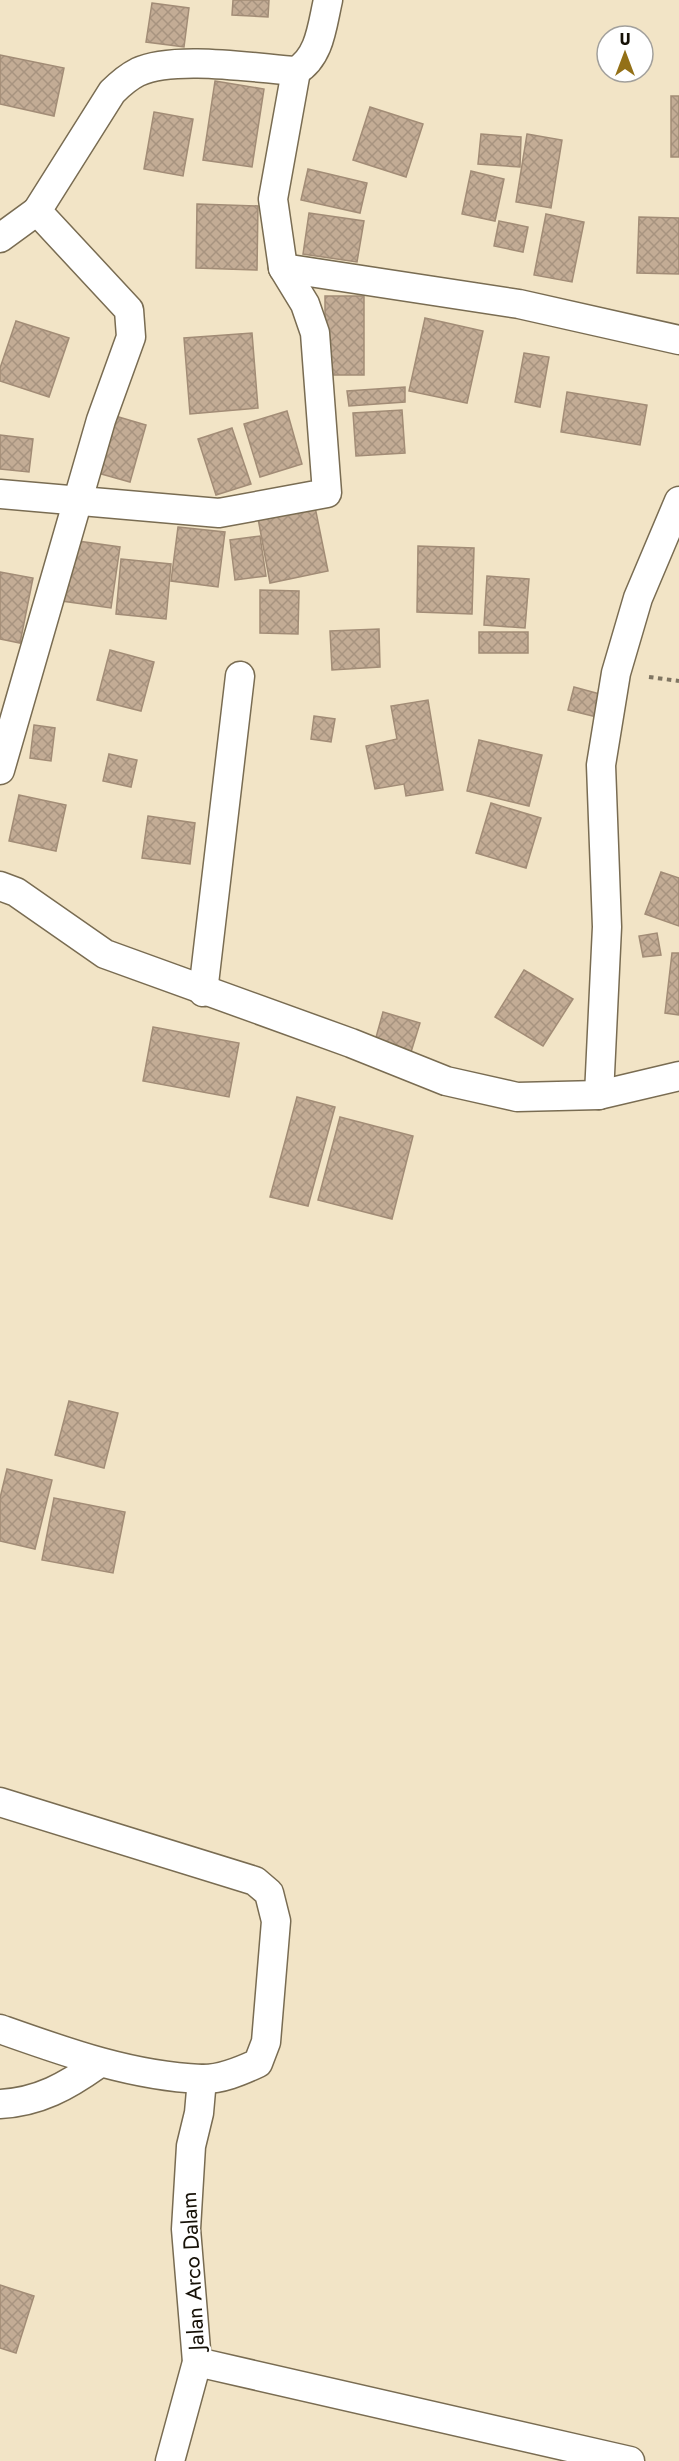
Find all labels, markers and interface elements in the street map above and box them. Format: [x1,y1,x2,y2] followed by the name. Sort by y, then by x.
[595,24,655,84] north arrow
[619,28,631,51] text: U
[172,2191,212,2354] street label: Jalan Arco Dalam

